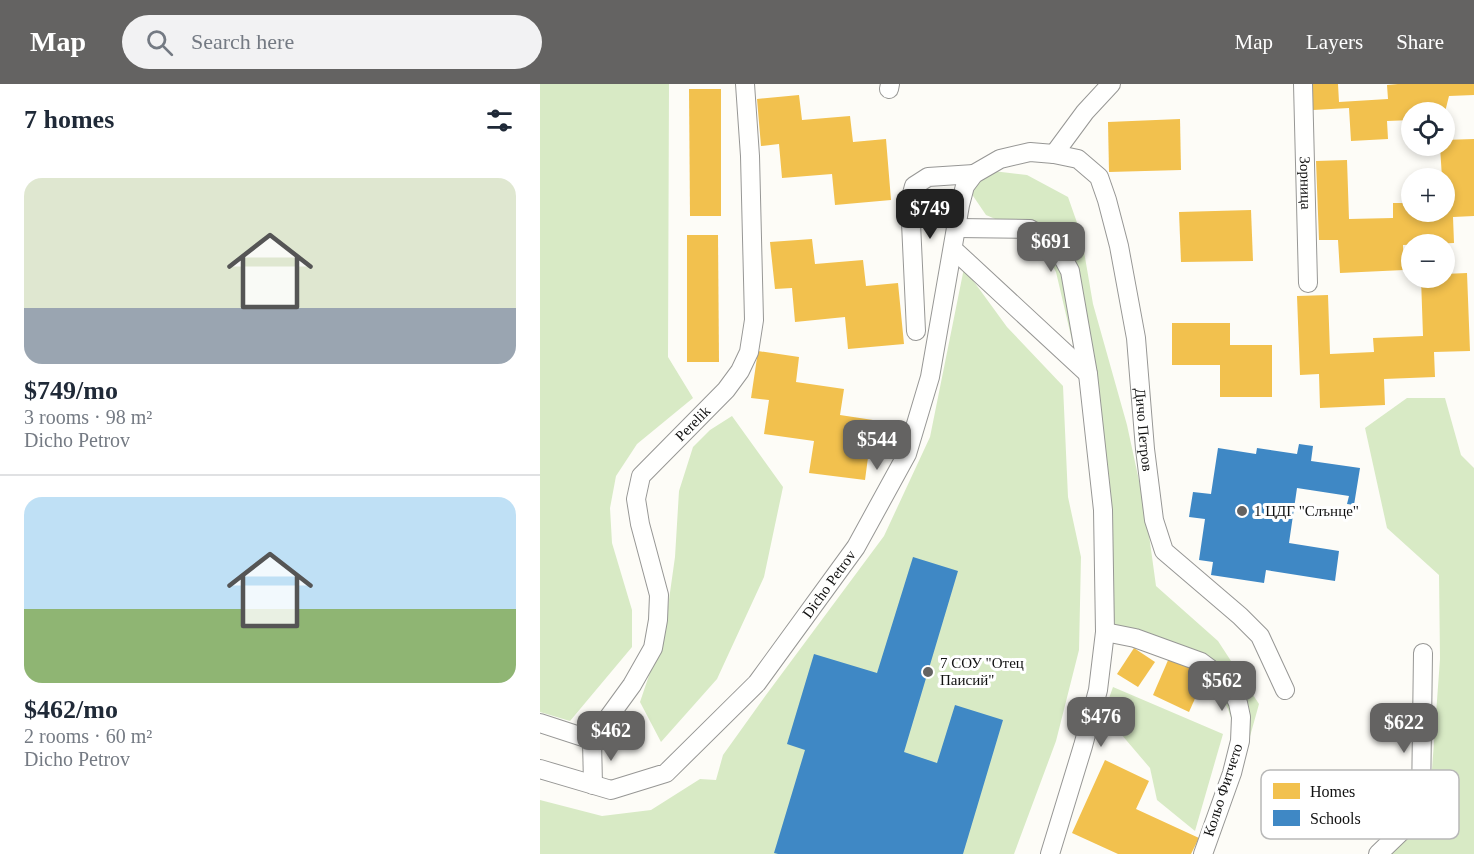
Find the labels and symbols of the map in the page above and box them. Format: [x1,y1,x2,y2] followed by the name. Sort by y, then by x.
[1297,156,1314,210] street label: Зорница
[894,189,966,240] pin: $749
[1015,222,1087,273] pin: $691
[1132,387,1156,472] street label: Дичо Петров
[672,403,714,444] street label: Perelik
[841,420,913,471] pin: $544
[1254,503,1359,519] place label: 1 ЦДГ "Слънце"
[1235,504,1249,518] marker: 1 ЦДГ "Слънце"
[799,547,859,621] street label: Dicho Petrov
[940,655,1024,688] place label: 7 СОУ "Отец Паисий"
[1186,661,1258,712] pin: $562
[921,665,935,679] marker: 7 СОУ "Отец Паисий"
[1065,697,1137,748] pin: $476
[1368,703,1440,754] pin: $622
[575,711,647,762] pin: $462
[1200,742,1246,838] street label: Кольо Фитчето
[1261,770,1459,839] legend
[1310,783,1355,800] text: Homes
[1310,810,1361,827] text: Schools

